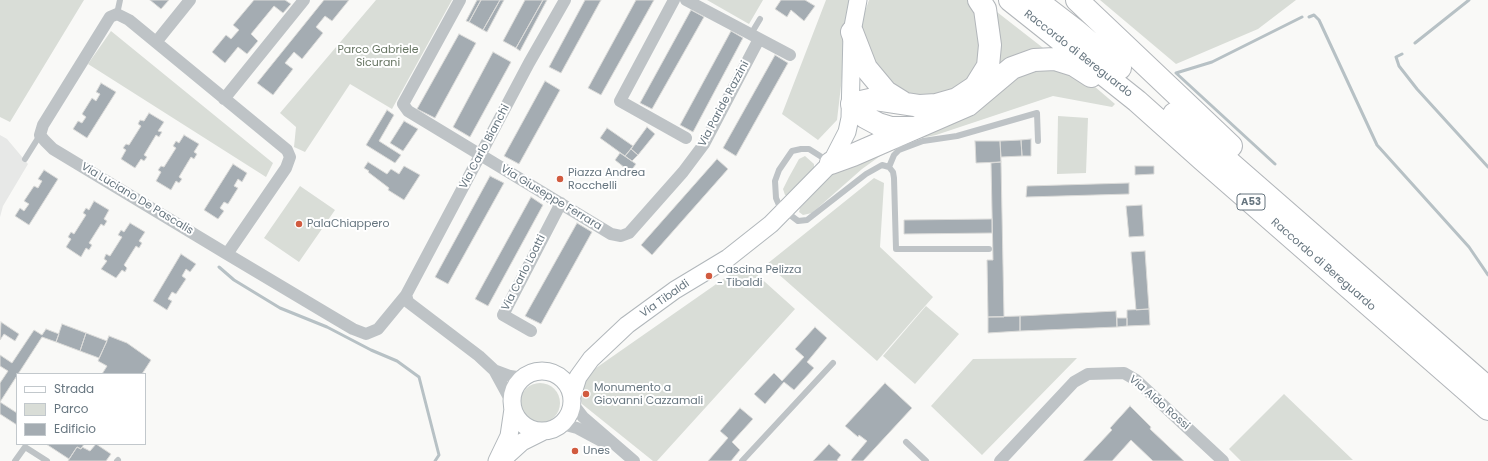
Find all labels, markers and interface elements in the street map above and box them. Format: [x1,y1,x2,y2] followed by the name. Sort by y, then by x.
[1021,8,1135,100] street label: Raccordo di Bereguardo
[337,43,419,69] park label: Parco Gabriele Sicurani
[696,59,752,149] street label: Via Paride Razzini
[457,103,513,191] street label: Via Carlo Bianchi
[79,160,195,238] street label: Via Luciano De Pascalis
[498,163,604,233] street label: Via Giuseppe Ferrara
[568,166,645,192] place label: Piazza Andrea Rocchelli
[555,174,565,184] marker: Piazza Andrea Rocchelli
[1237,194,1265,210] road number: A53
[1268,216,1378,314] street label: Raccordo di Bereguardo
[307,217,389,231] place label: PalaChiappero
[294,219,304,229] marker: PalaChiappero
[499,233,549,313] street label: Via Carlo Loatti
[717,263,802,289] place label: Cascina Pelizza - Tibaldi
[704,271,714,281] marker: Cascina Pelizza - Tibaldi
[638,277,692,321] street label: Via Tibaldi
[16,373,146,445] legend
[1126,373,1192,433] street label: Via Aldo Rossi
[54,380,94,397] text: Strada
[594,381,703,407] place label: Monumento a Giovanni Cazzamali
[581,389,591,399] marker: Monumento a Giovanni Cazzamali
[54,400,89,417] text: Parco
[54,420,96,437] text: Edificio
[583,444,610,458] place label: Unes
[570,446,580,456] marker: Unes

